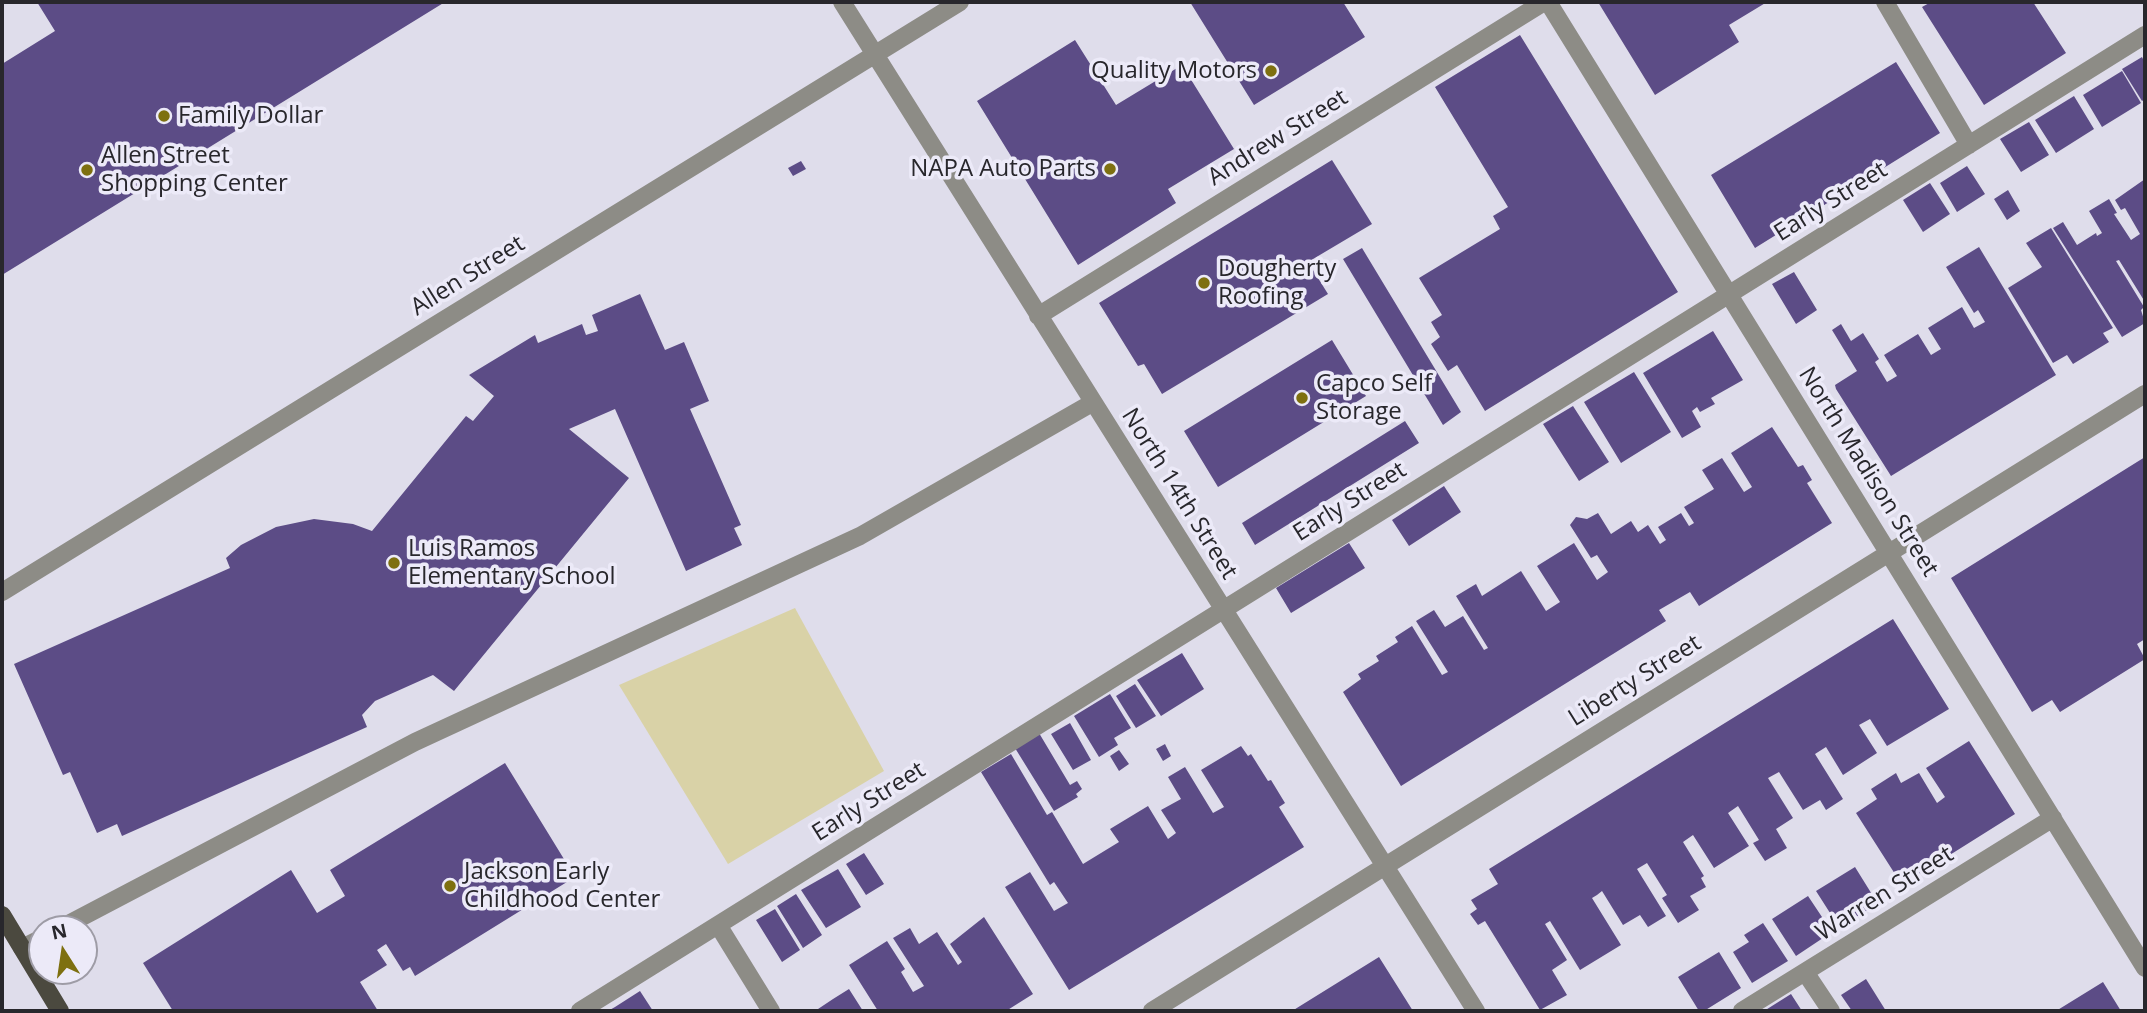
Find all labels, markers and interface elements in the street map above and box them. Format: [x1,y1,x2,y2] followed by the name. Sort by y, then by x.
[1091,57,1257,85] place label: Quality Motors
[1263,63,1279,79] marker: Quality Motors
[1203,83,1353,193] street label: Andrew Street
[178,102,323,130] place label: Family Dollar
[156,108,172,124] marker: Family Dollar
[101,142,288,198] place label: Allen Street Shopping Center
[910,155,1096,183] place label: NAPA Auto Parts
[1769,156,1893,248] street label: Early Street
[1102,161,1118,177] marker: NAPA Auto Parts
[79,162,95,178] marker: Allen Street Shopping Center
[406,230,530,322] street label: Allen Street
[1218,255,1336,311] place label: Dougherty Roofing
[1196,275,1212,291] marker: Dougherty Roofing
[1792,362,1944,582] street label: North Madison Street
[1316,370,1432,426] place label: Capco Self Storage
[1294,390,1310,406] marker: Capco Self Storage
[1115,403,1243,585] street label: North 14th Street
[1288,456,1412,548] street label: Early Street
[408,535,616,591] place label: Luis Ramos Elementary School
[386,555,402,571] marker: Luis Ramos Elementary School
[1564,629,1706,733] street label: Liberty Street
[807,756,931,848] street label: Early Street
[1811,840,1959,948] street label: Warren Street
[464,858,660,914] place label: Jackson Early Childhood Center
[442,878,458,894] marker: Jackson Early Childhood Center
[28,915,98,985] north arrow
[49,917,69,946] text: N

